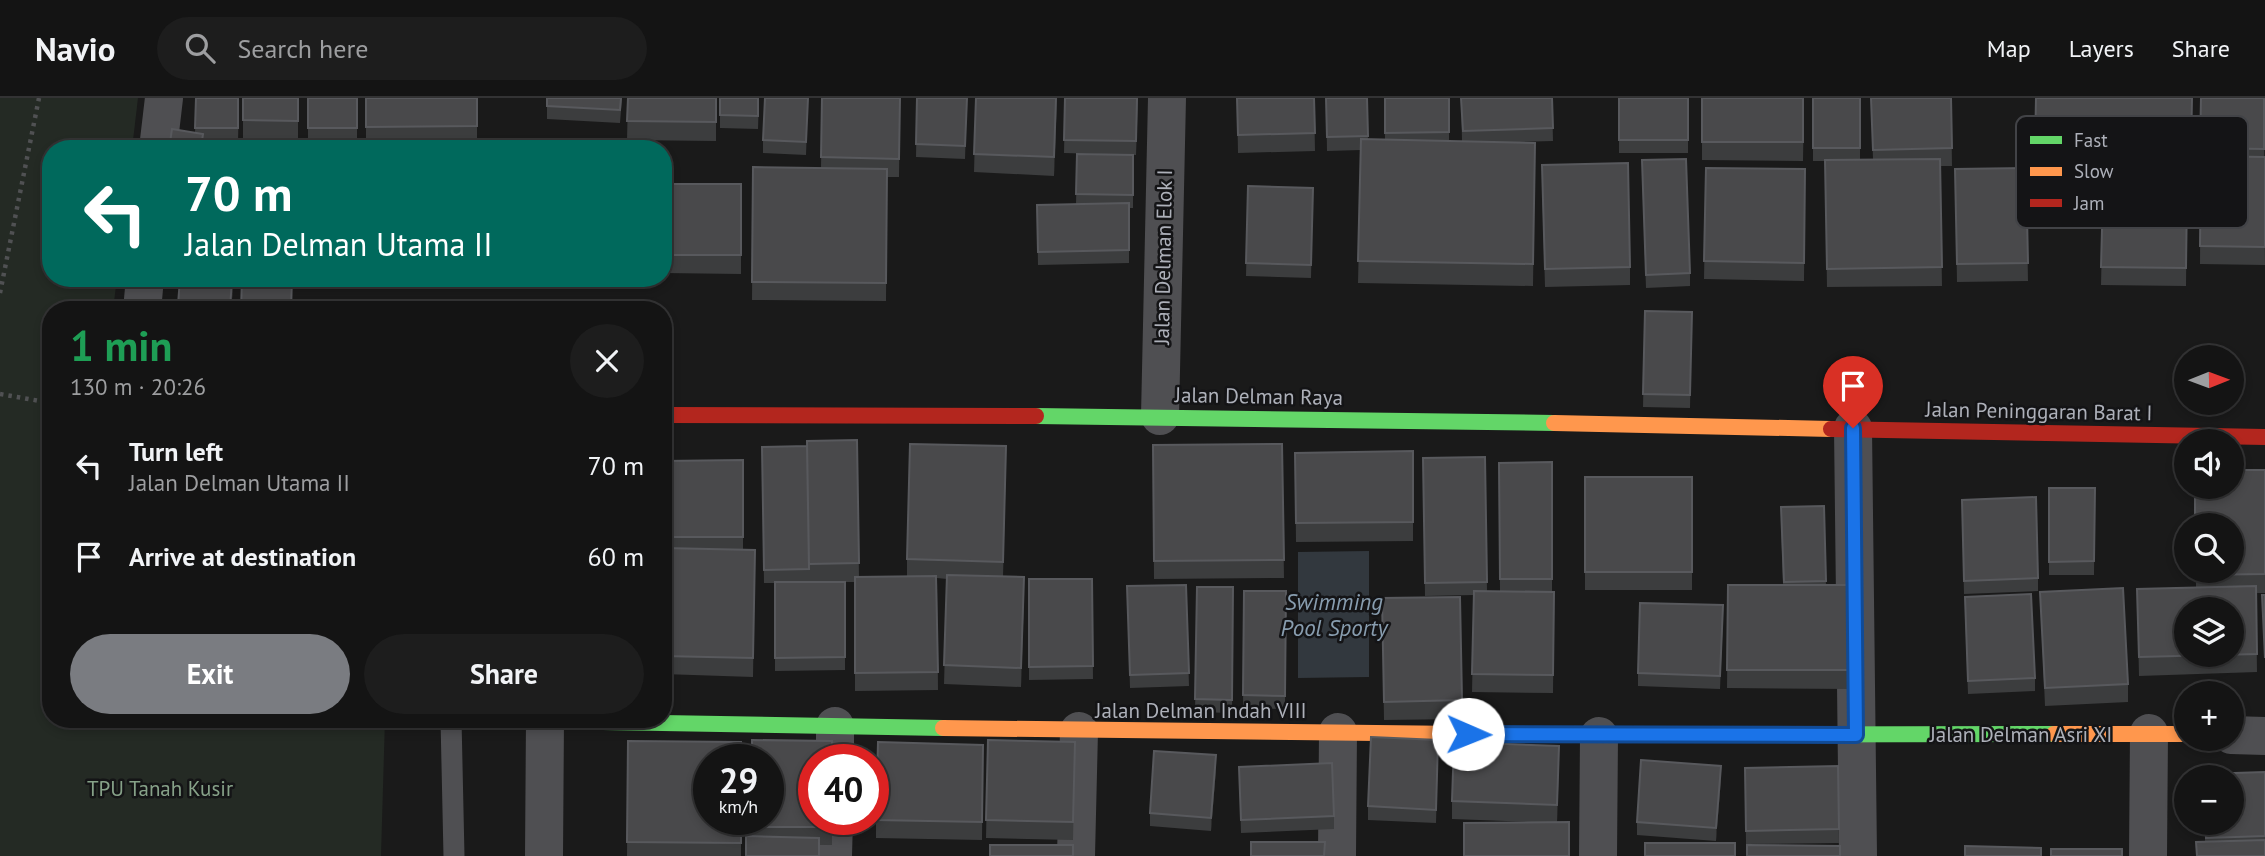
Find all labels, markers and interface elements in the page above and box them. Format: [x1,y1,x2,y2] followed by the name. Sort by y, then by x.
[157,17,647,80] search box
[35,27,115,70] text: Navio
[181,29,219,67] icon: search
[237,32,369,65] text: Search here
[1987,33,2031,64] text: Map
[2069,33,2134,64] text: Layers
[2172,33,2230,64] text: Share
[2016,116,2248,228] legend
[2074,128,2108,152] text: Fast
[2074,159,2114,183] text: Slow
[185,161,292,225] text: 70 m
[70,168,161,259] icon: left
[1148,169,1178,346] street label: Jalan Delman Elok I
[2073,191,2104,215] text: Jam
[185,223,493,265] text: Jalan Delman Utama II
[70,318,172,373] text: 1 min
[570,324,644,398] button: close
[2174,345,2244,415] north arrow
[2174,345,2244,835] map controls
[1823,356,1883,428] pin
[1834,367,1872,405] icon: arrive
[70,372,206,401] text: 130 m · 20:26
[1174,381,1343,411] street label: Jalan Delman Raya
[1924,396,2153,426] street label: Jalan Peninggaran Barat I
[2174,429,2244,499] button: sound
[129,435,223,468] text: Turn left
[70,447,108,485] icon: left
[588,449,644,482] text: 70 m
[129,468,350,497] text: Jalan Delman Utama II
[2174,513,2244,583] button: search
[70,538,108,576] icon: arrive
[129,540,356,573] text: Arrive at destination
[588,540,644,573] text: 60 m
[1281,587,1389,642] water label: Swimming Pool Sporty
[2174,597,2244,667] button: layers
[70,634,350,714] button: Exit
[364,634,644,714] button: Share
[2174,681,2244,751] button: +
[1094,697,1307,724] street label: Jalan Delman Indah VIII
[1431,697,1505,771] position arrow
[1929,721,2112,748] street label: Jalan Delman Asri XI
[798,744,889,835] speed limit sign: 40
[719,757,758,803] text: 29
[2174,765,2244,835] button: −
[87,775,233,802] park label: TPU Tanah Kusir
[719,795,758,818] text: km/h

